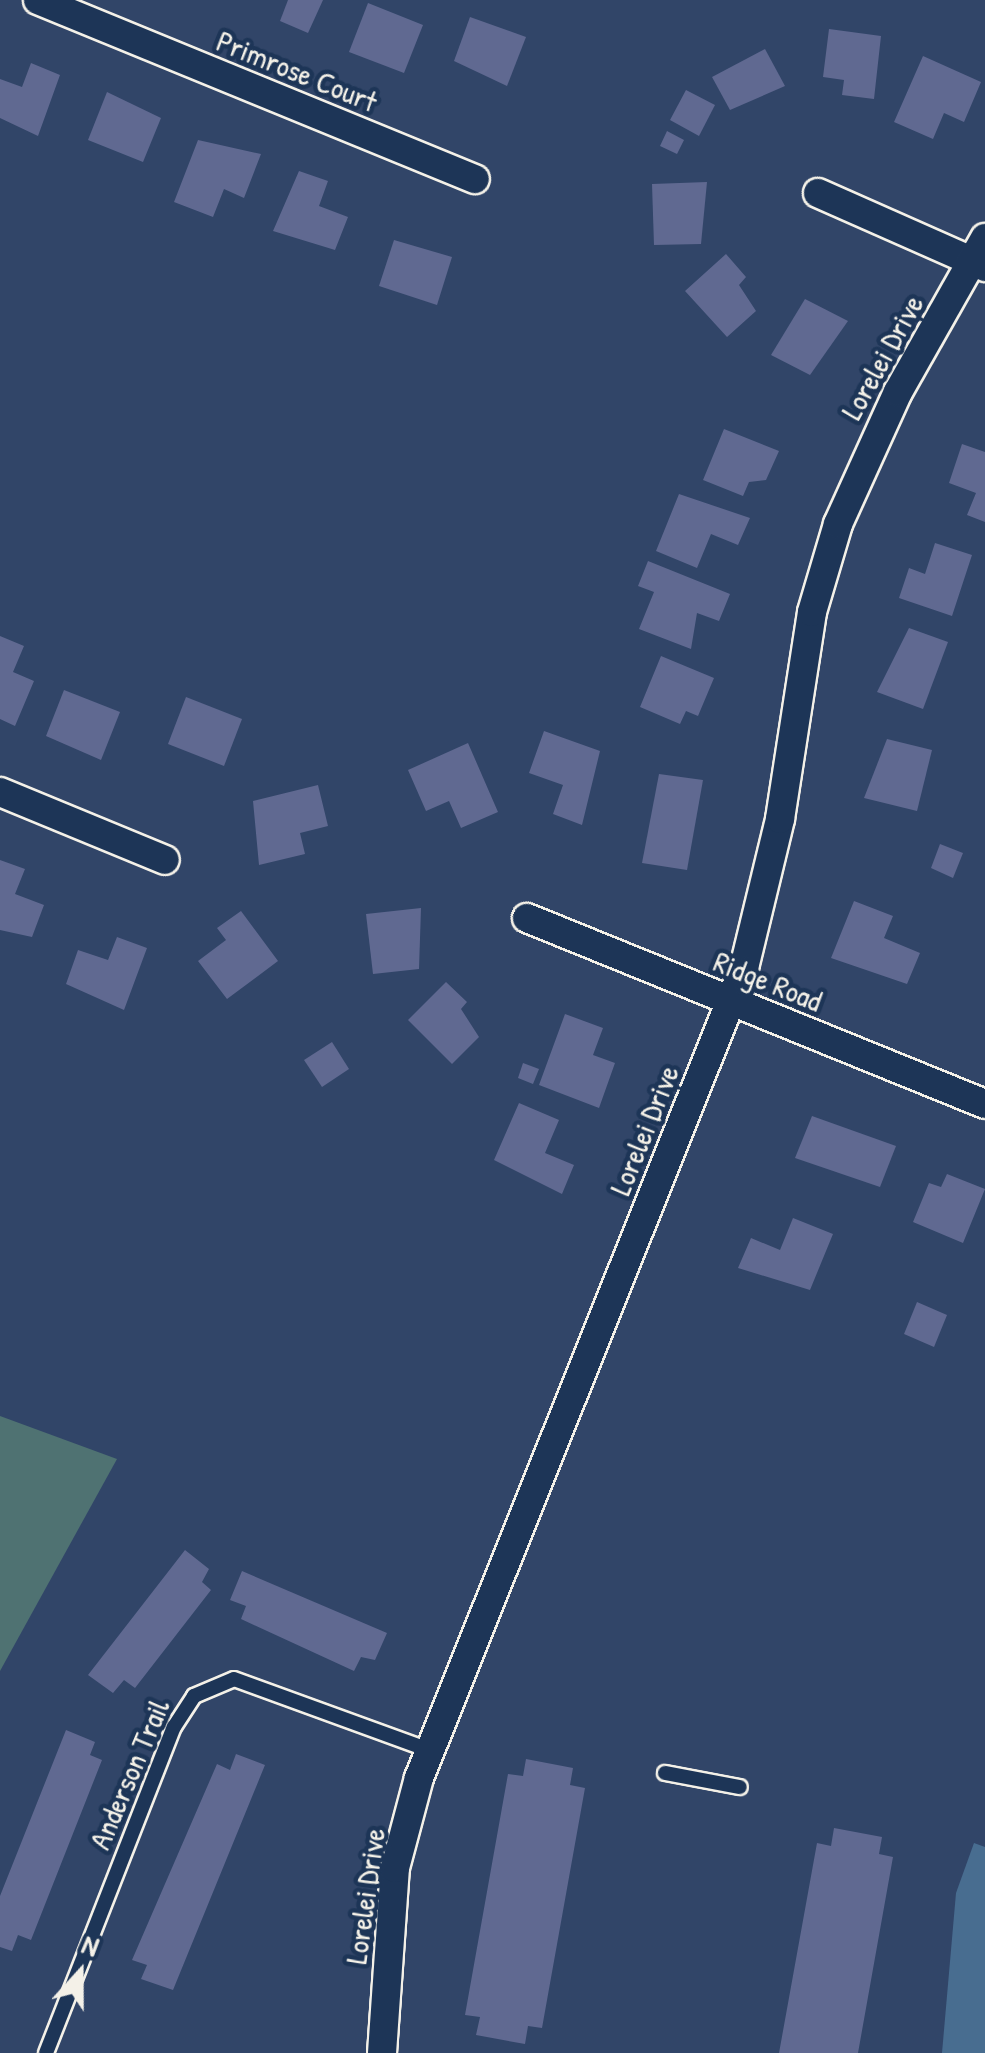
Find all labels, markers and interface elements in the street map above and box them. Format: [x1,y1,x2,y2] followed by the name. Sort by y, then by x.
[212,23,382,119] street label: Primrose Court
[833,288,931,426] street label: Lorelei Drive
[709,943,827,1019] street label: Ridge Road
[602,1060,686,1200] street label: Lorelei Drive
[81,1694,177,1854] street label: Anderson Trail
[338,1826,392,1966] street label: Lorelei Drive
[30,1923,130,2023] north arrow
[77,1925,105,1965] text: N

